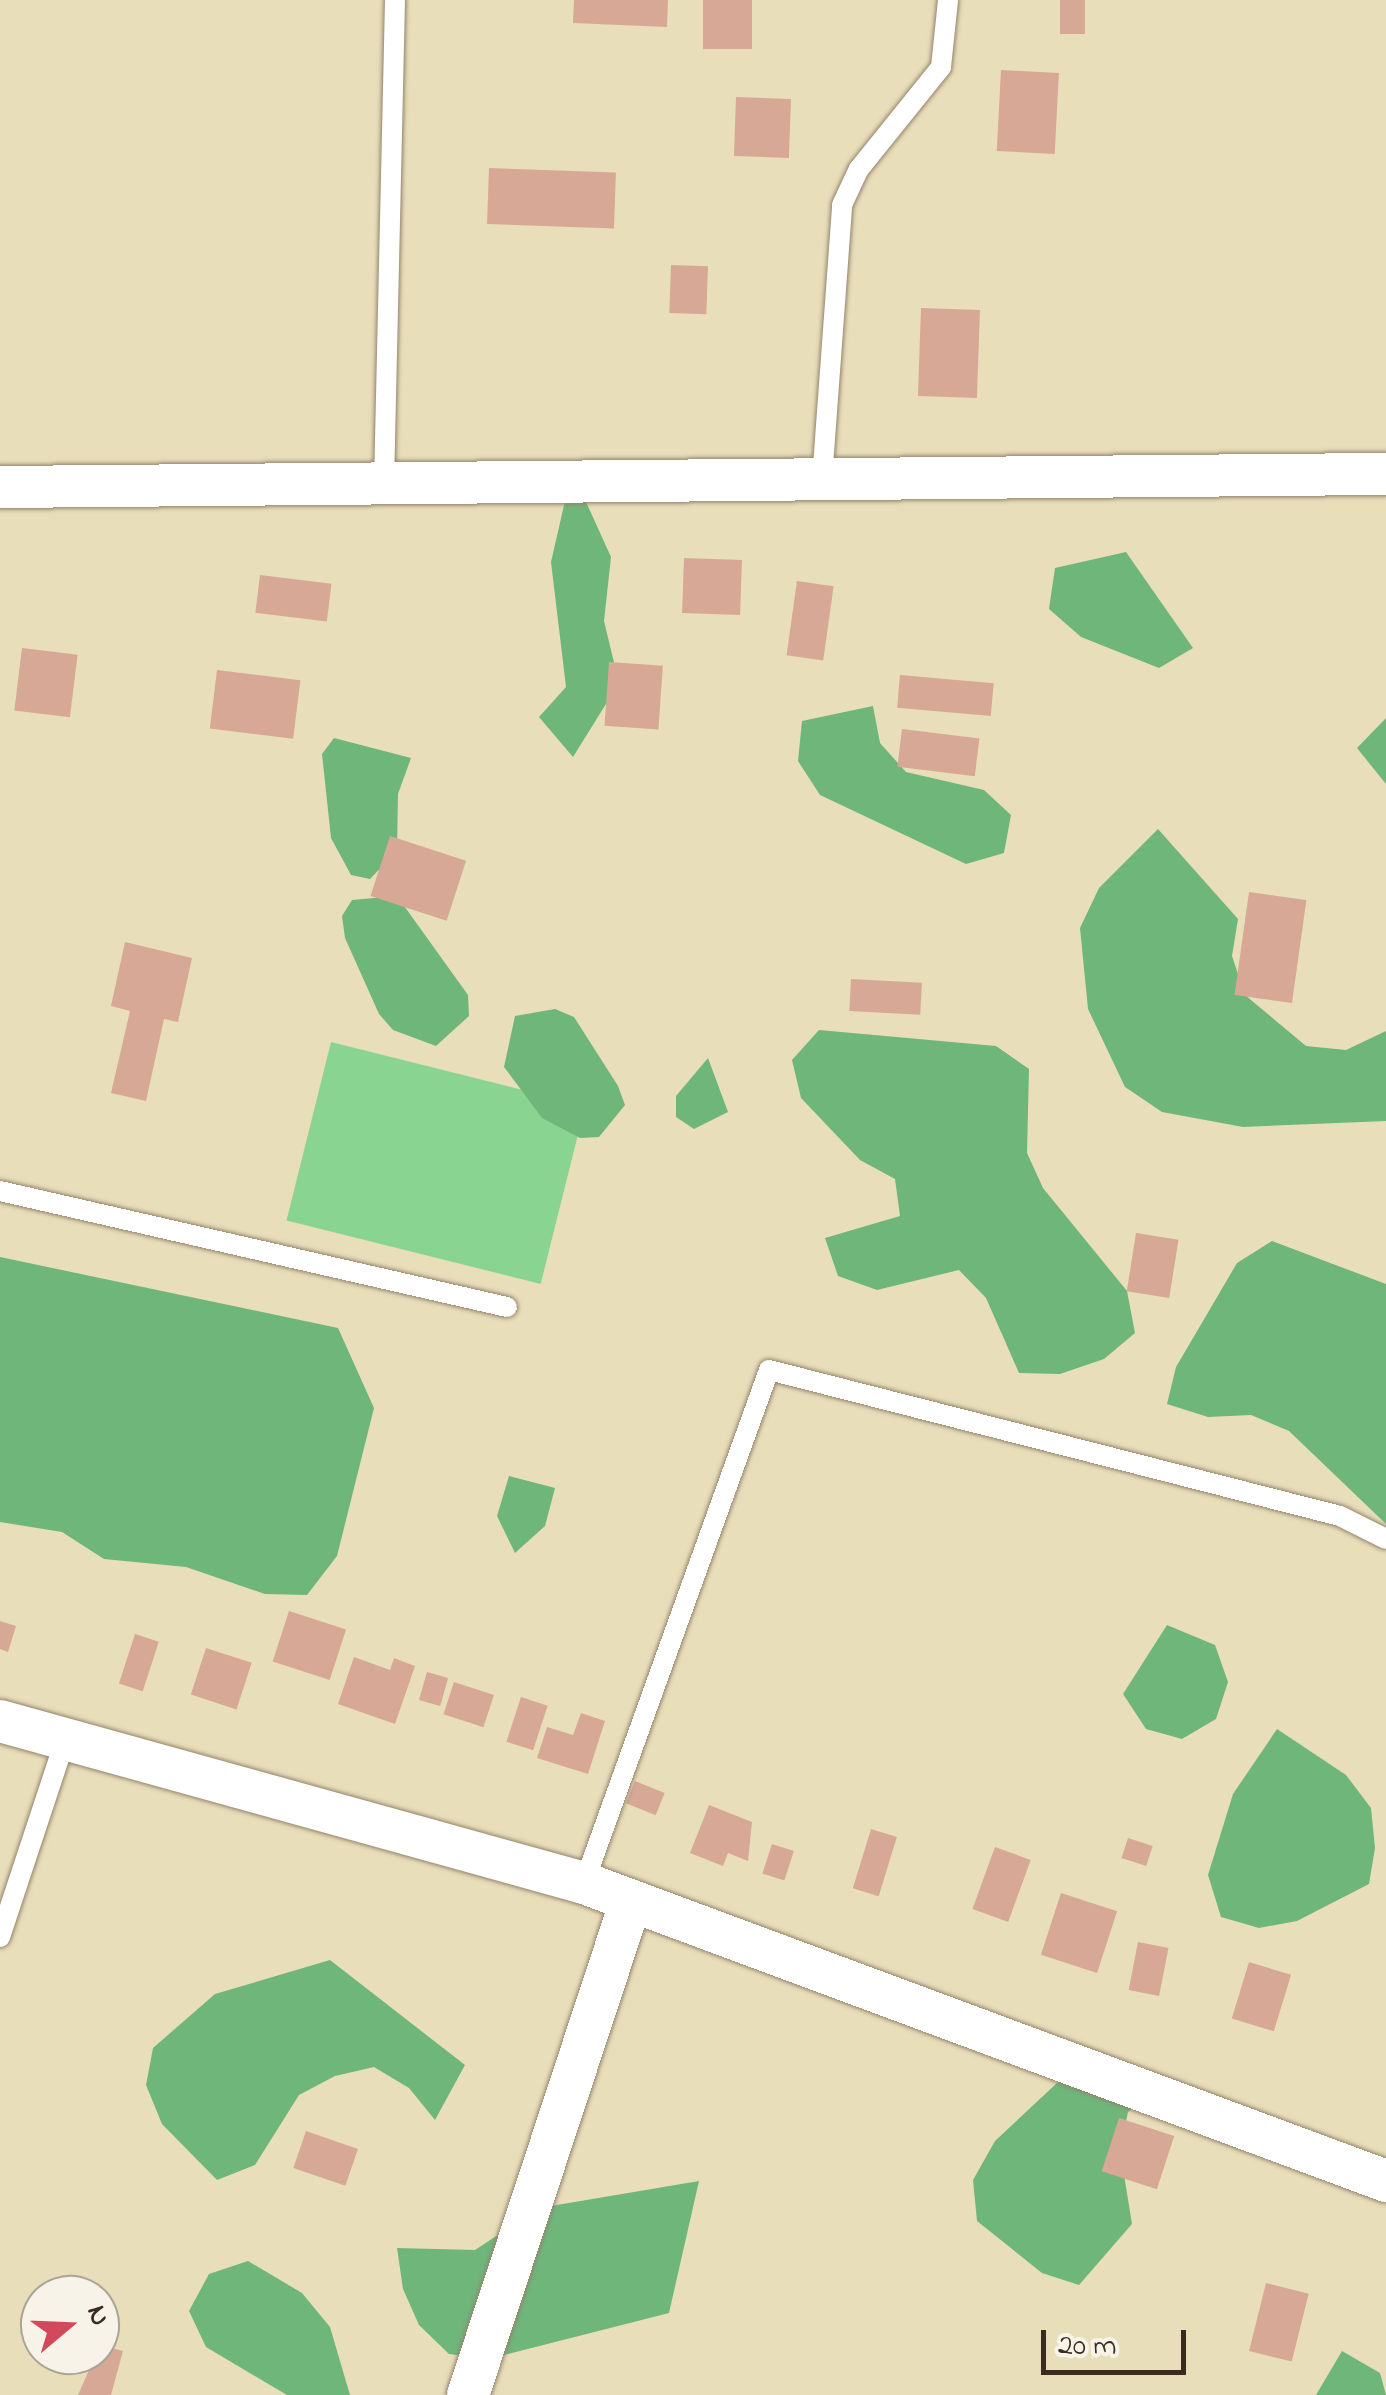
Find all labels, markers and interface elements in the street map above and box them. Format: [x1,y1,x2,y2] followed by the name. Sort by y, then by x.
[20,2275,120,2375] north arrow
[74,2300,119,2331] text: N
[1046,2310,1191,2372] scale bar
[1058,2325,1117,2369] text: 20 m

